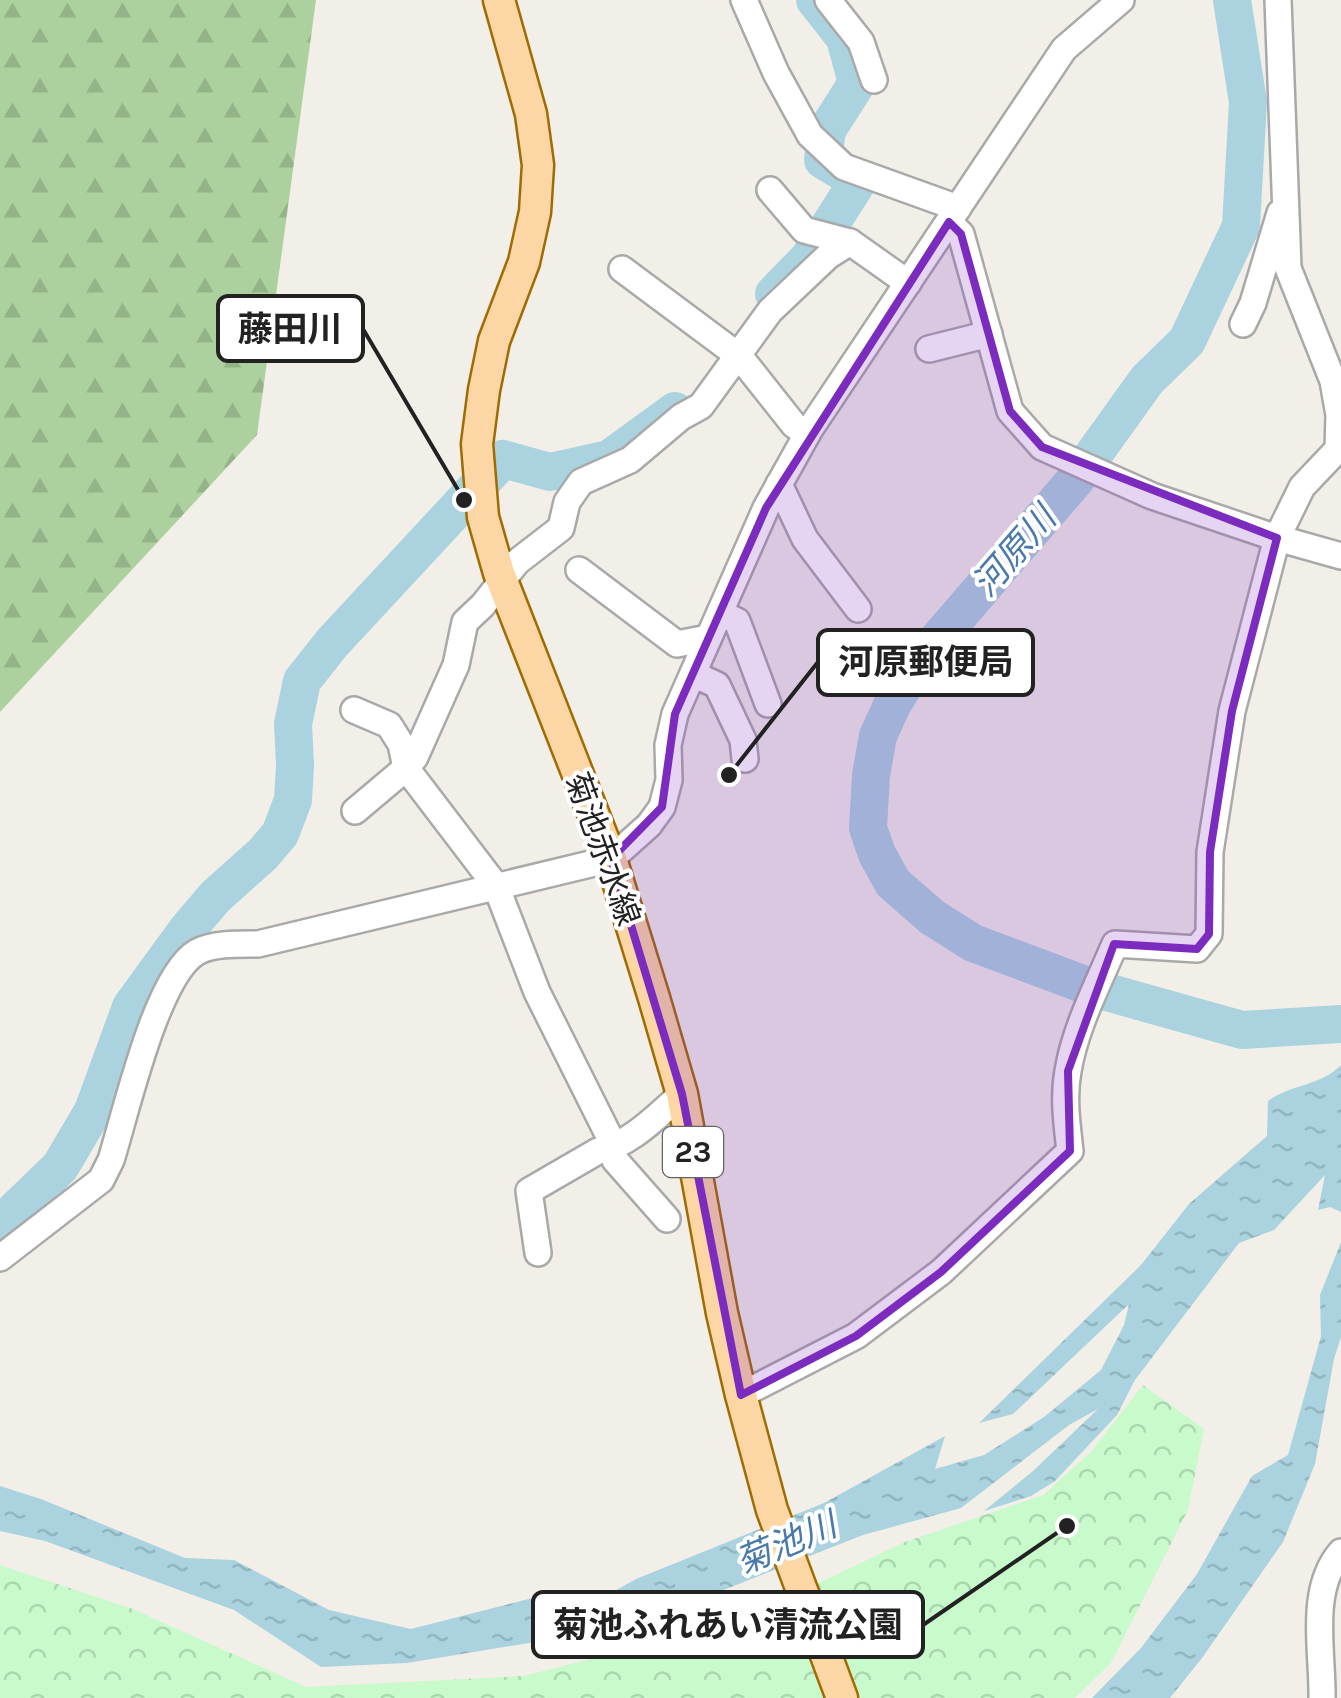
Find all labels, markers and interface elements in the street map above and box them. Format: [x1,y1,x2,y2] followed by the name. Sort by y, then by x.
[218,296,363,361] callout: 藤田川
[237,309,343,350] text: 藤田川
[964,495,1067,604] water label: 河原川
[818,630,1033,695] callout: 河原郵便局
[838,642,1014,683] text: 河原郵便局
[558,768,647,931] street label: 菊池赤水線
[663,1127,723,1177] road number: 23
[730,1503,846,1583] water label: 菊池川
[533,1592,923,1657] callout: 菊池ふれあい清流公園
[553,1605,903,1646] text: 菊池ふれあい清流公園

